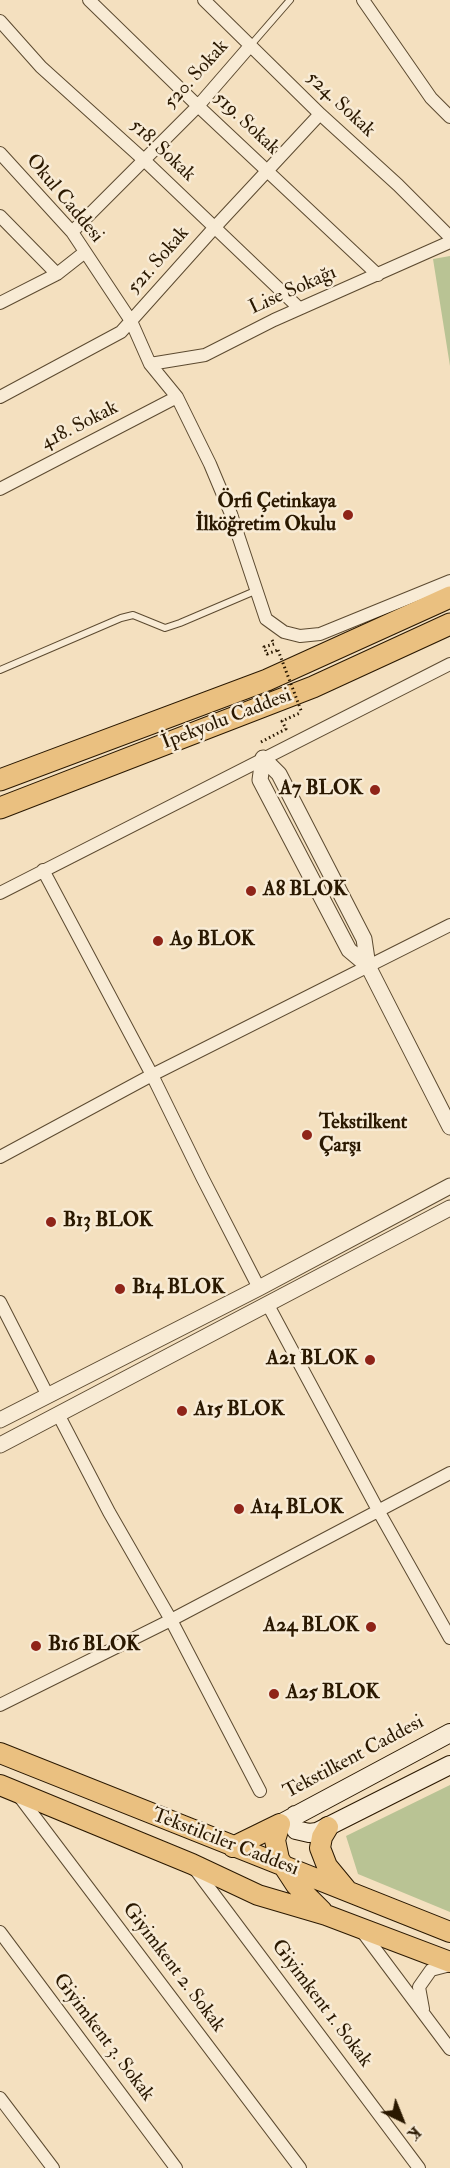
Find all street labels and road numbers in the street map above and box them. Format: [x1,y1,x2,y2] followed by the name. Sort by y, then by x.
[160,35,234,115] street label: 520. Sokak
[300,67,380,143] street label: 524. Sokak
[208,87,284,161] street label: 519. Sokak
[124,115,200,187] street label: 518. Sokak
[20,150,108,248] street label: Okul Caddesi
[123,222,195,300] street label: 521. Sokak
[246,261,340,321] street label: Lise Sokağı
[37,396,123,456] street label: 418. Sokak
[159,684,295,756] street label: İpekyolu Caddesi
[280,1711,428,1805] street label: Tekstilkent Caddesi
[148,1804,302,1882] street label: Tekstilciler Caddesi
[116,1898,230,2038] street label: Giyimkent 2. Sokak
[265,1936,377,2072] street label: Giyimkent 1. Sokak
[47,1969,159,2107] street label: Giyimkent 3. Sokak

